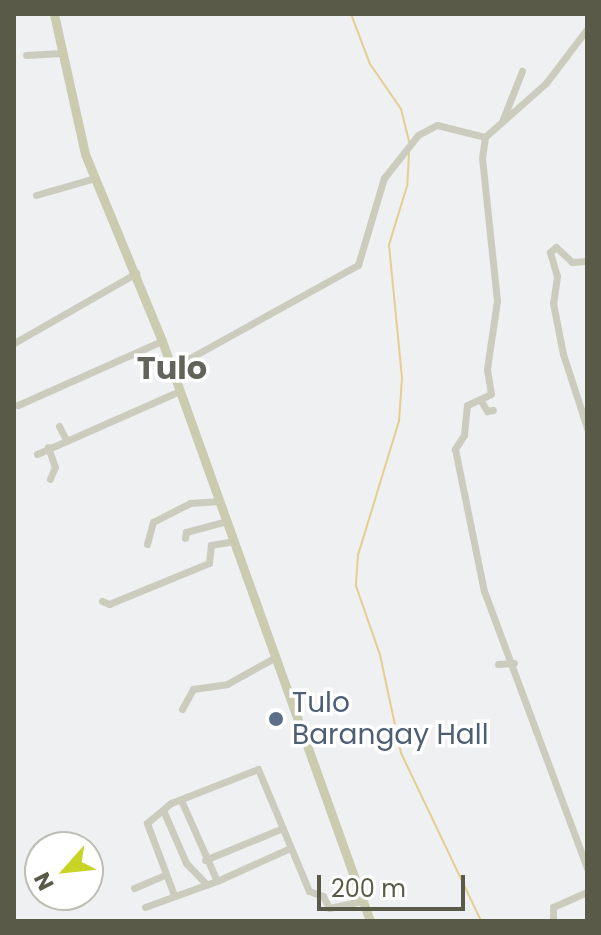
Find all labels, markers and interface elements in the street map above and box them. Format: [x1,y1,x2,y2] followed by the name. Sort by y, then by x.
[137,349,207,387] district label: Tulo
[292,686,489,752] place label: Tulo Barangay Hall
[267,710,285,728] marker: Tulo Barangay Hall
[24,831,104,911] north arrow
[321,859,469,909] scale bar
[26,867,62,896] text: N
[331,872,406,905] text: 200 m

